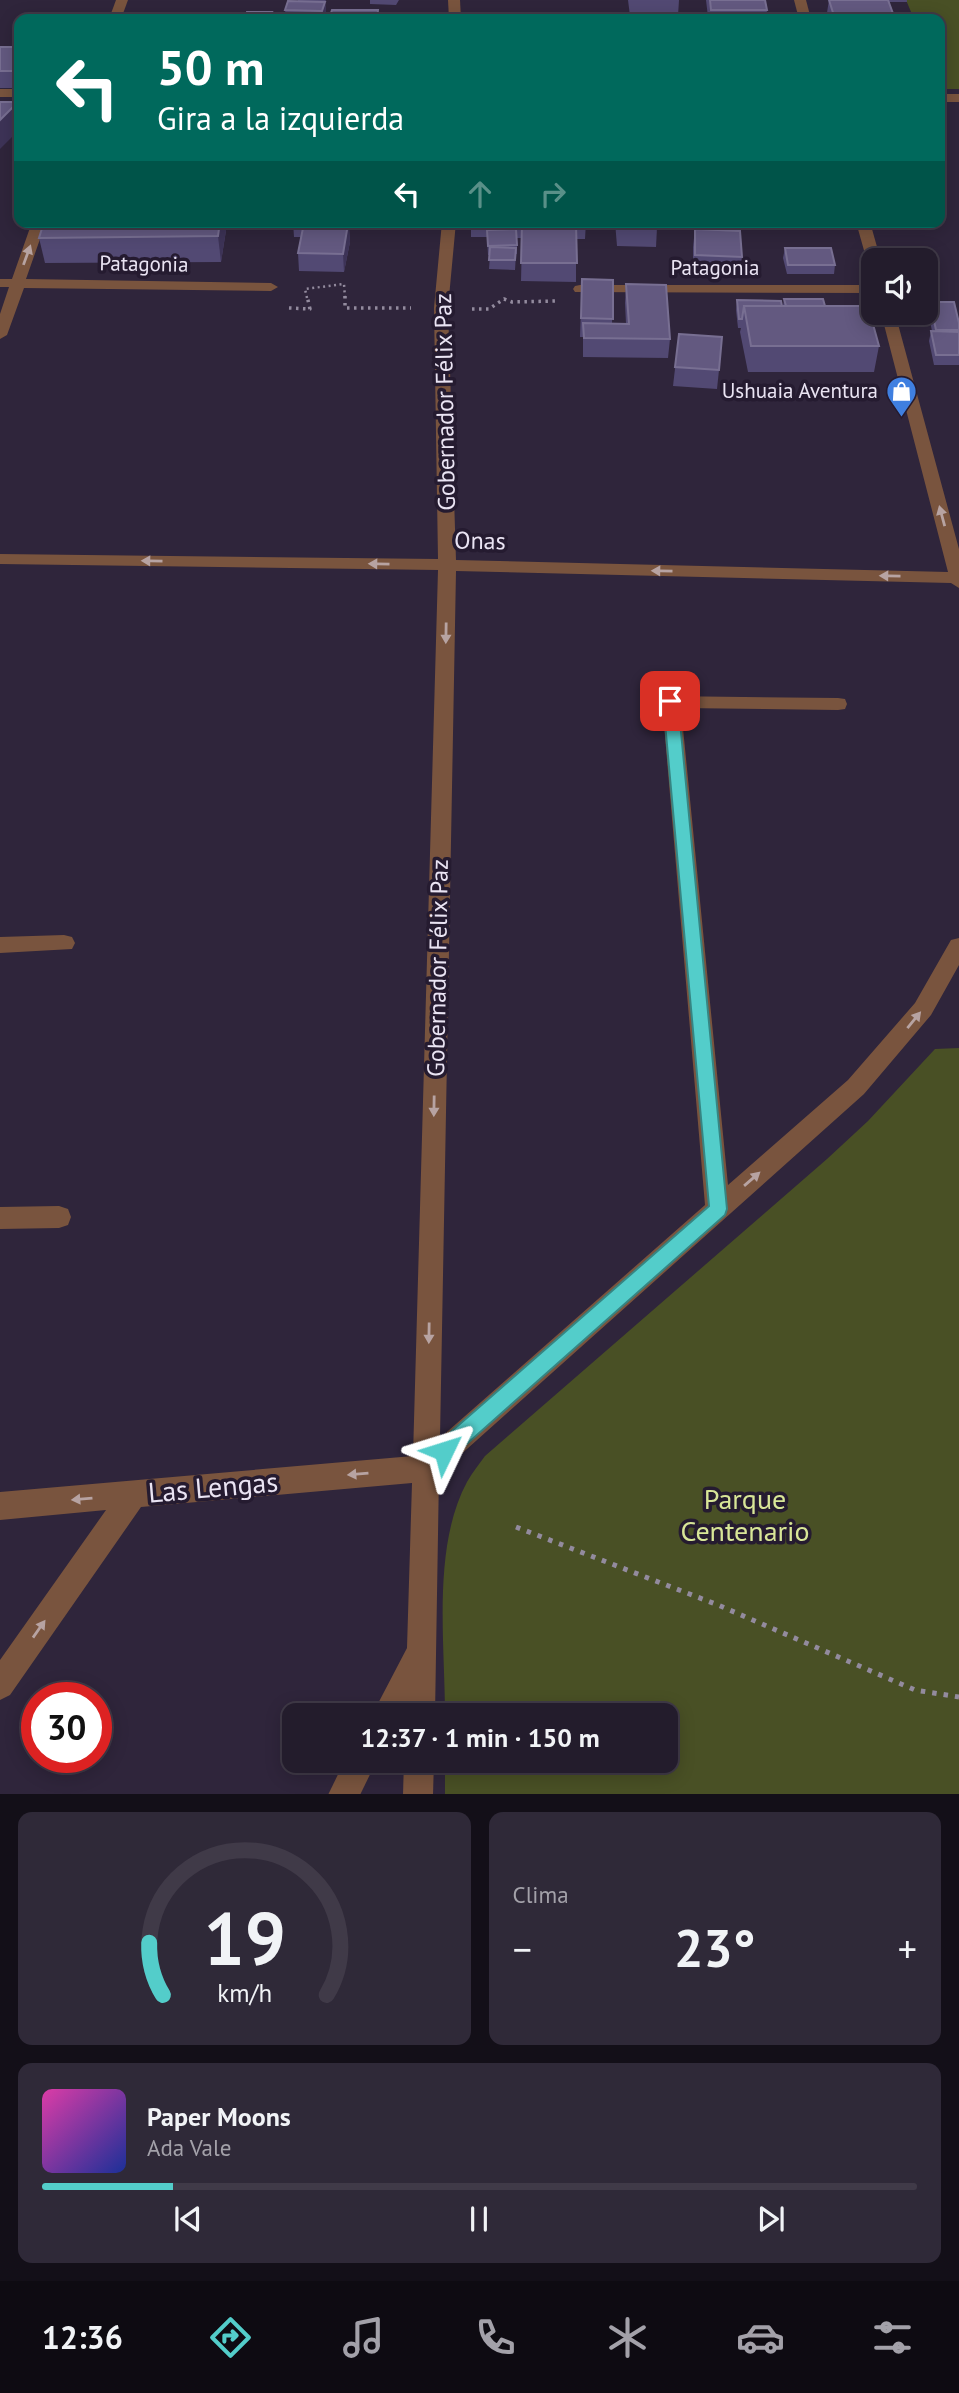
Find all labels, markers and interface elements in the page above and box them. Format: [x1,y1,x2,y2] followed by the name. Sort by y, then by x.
[157,35,264,99] text: 50 m
[42,42,133,133] icon: left
[157,97,404,139] text: Gira a la izquierda
[388,175,426,213] icon: left
[461,175,499,213] icon: ahead
[534,175,572,213] icon: right
[22,245,33,266] one-way arrow
[861,248,938,325] map controls
[861,248,938,325] button: sound
[99,249,189,278] street label: Patagonia
[670,254,760,281] street label: Patagonia
[427,293,462,511] street label: Gobernador Félix Paz
[884,374,918,418] shop icon: Ushuaia Aventura
[722,377,878,404] place label: Ushuaia Aventura
[936,505,947,527] one-way arrow
[454,525,506,556] street label: Onas
[141,555,163,567] one-way arrow
[368,558,390,570] one-way arrow
[651,565,673,576] one-way arrow
[879,571,901,582] one-way arrow
[440,622,452,644] one-way arrow
[640,671,700,731] pin
[651,682,689,720] icon: arrive
[420,859,455,1077] street label: Gobernador Félix Paz
[906,1012,921,1029] one-way arrow
[429,1095,440,1117] one-way arrow
[743,1171,761,1187] one-way arrow
[423,1322,435,1344] one-way arrow
[407,1414,481,1488] position arrow
[147,1462,279,1511] street label: Las Lengas
[346,1469,368,1480] one-way arrow
[680,1480,810,1549] park label: Parque Centenario
[71,1494,93,1505] one-way arrow
[32,1620,46,1638] one-way arrow
[21,1682,112,1773] speed limit sign: 30
[360,1721,600,1754] text: 12:37 · 1 min · 150 m
[513,1880,569,1909] text: Clima
[203,1891,286,1985] text: 19
[674,1914,756,1981] text: 23°
[513,1924,532,1973] text: −
[898,1924,917,1973] text: +
[217,1976,272,2008] text: km/h
[147,2100,291,2133] text: Paper Moons
[147,2133,231,2162] text: Ada Vale
[169,2200,207,2238] icon: previous
[460,2200,498,2238] icon: pause
[752,2200,790,2238] icon: next
[206,2313,255,2362] icon: directions
[339,2313,388,2362] icon: music
[471,2313,520,2362] icon: phone
[603,2313,652,2362] icon: climate
[736,2313,785,2362] icon: car
[868,2313,917,2362] icon: filters
[42,2316,123,2358] text: 12:36

